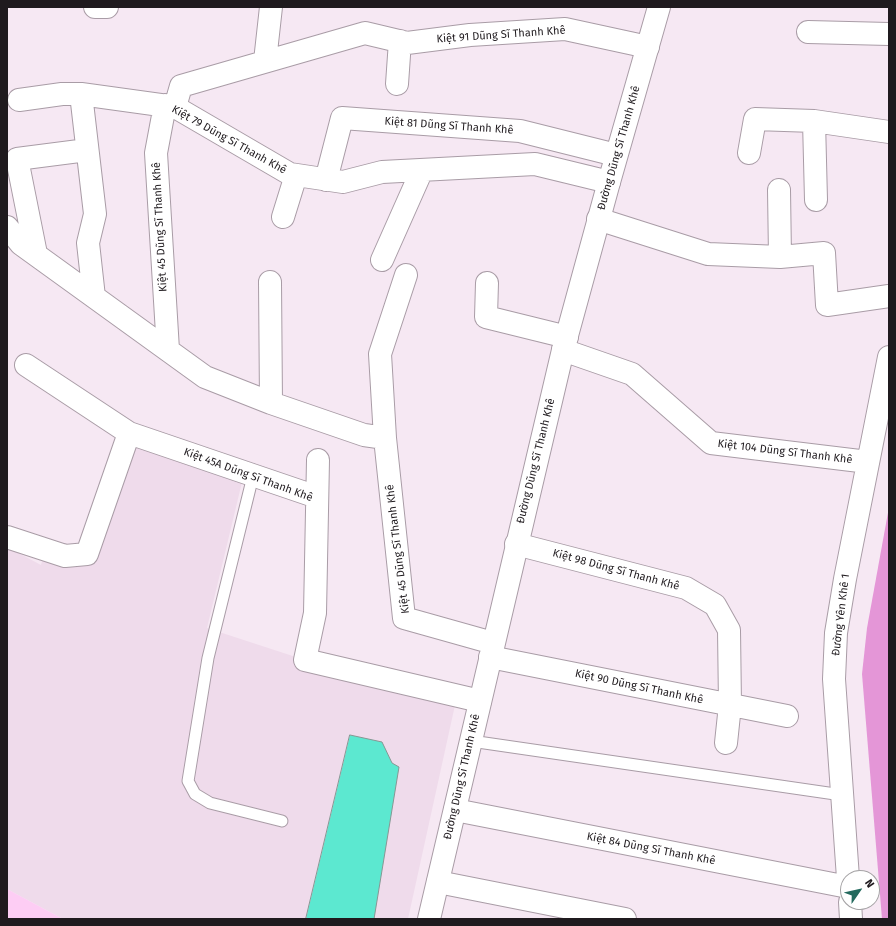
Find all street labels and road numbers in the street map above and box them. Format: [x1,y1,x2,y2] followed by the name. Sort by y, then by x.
[436,24,566,46] street label: Kiệt 91 Dũng Sĩ Thanh Khê
[595,84,643,212] street label: Đường Dũng Sĩ Thanh Khê
[169,103,289,177] street label: Kiệt 79 Dũng Sĩ Thanh Khê
[384,115,514,137] street label: Kiệt 81 Dũng Sĩ Thanh Khê
[150,162,170,292] street label: Kiệt 45 Dũng Sĩ Thanh Khê
[514,397,558,525] street label: Đường Dũng Sĩ Thanh Khê
[717,437,853,467] street label: Kiệt 104 Dũng Sĩ Thanh Khê
[182,445,314,505] street label: Kiệt 45A Dũng Sĩ Thanh Khê
[384,484,412,614] street label: Kiệt 45 Dũng Sĩ Thanh Khê
[551,547,681,593] street label: Kiệt 98 Dũng Sĩ Thanh Khê
[829,573,853,657] street label: Đường Yên Khê 1
[574,667,704,707] street label: Kiệt 90 Dũng Sĩ Thanh Khê
[441,713,483,841] street label: Đường Dũng Sĩ Thanh Khê
[586,830,716,868] street label: Kiệt 84 Dũng Sĩ Thanh Khê

